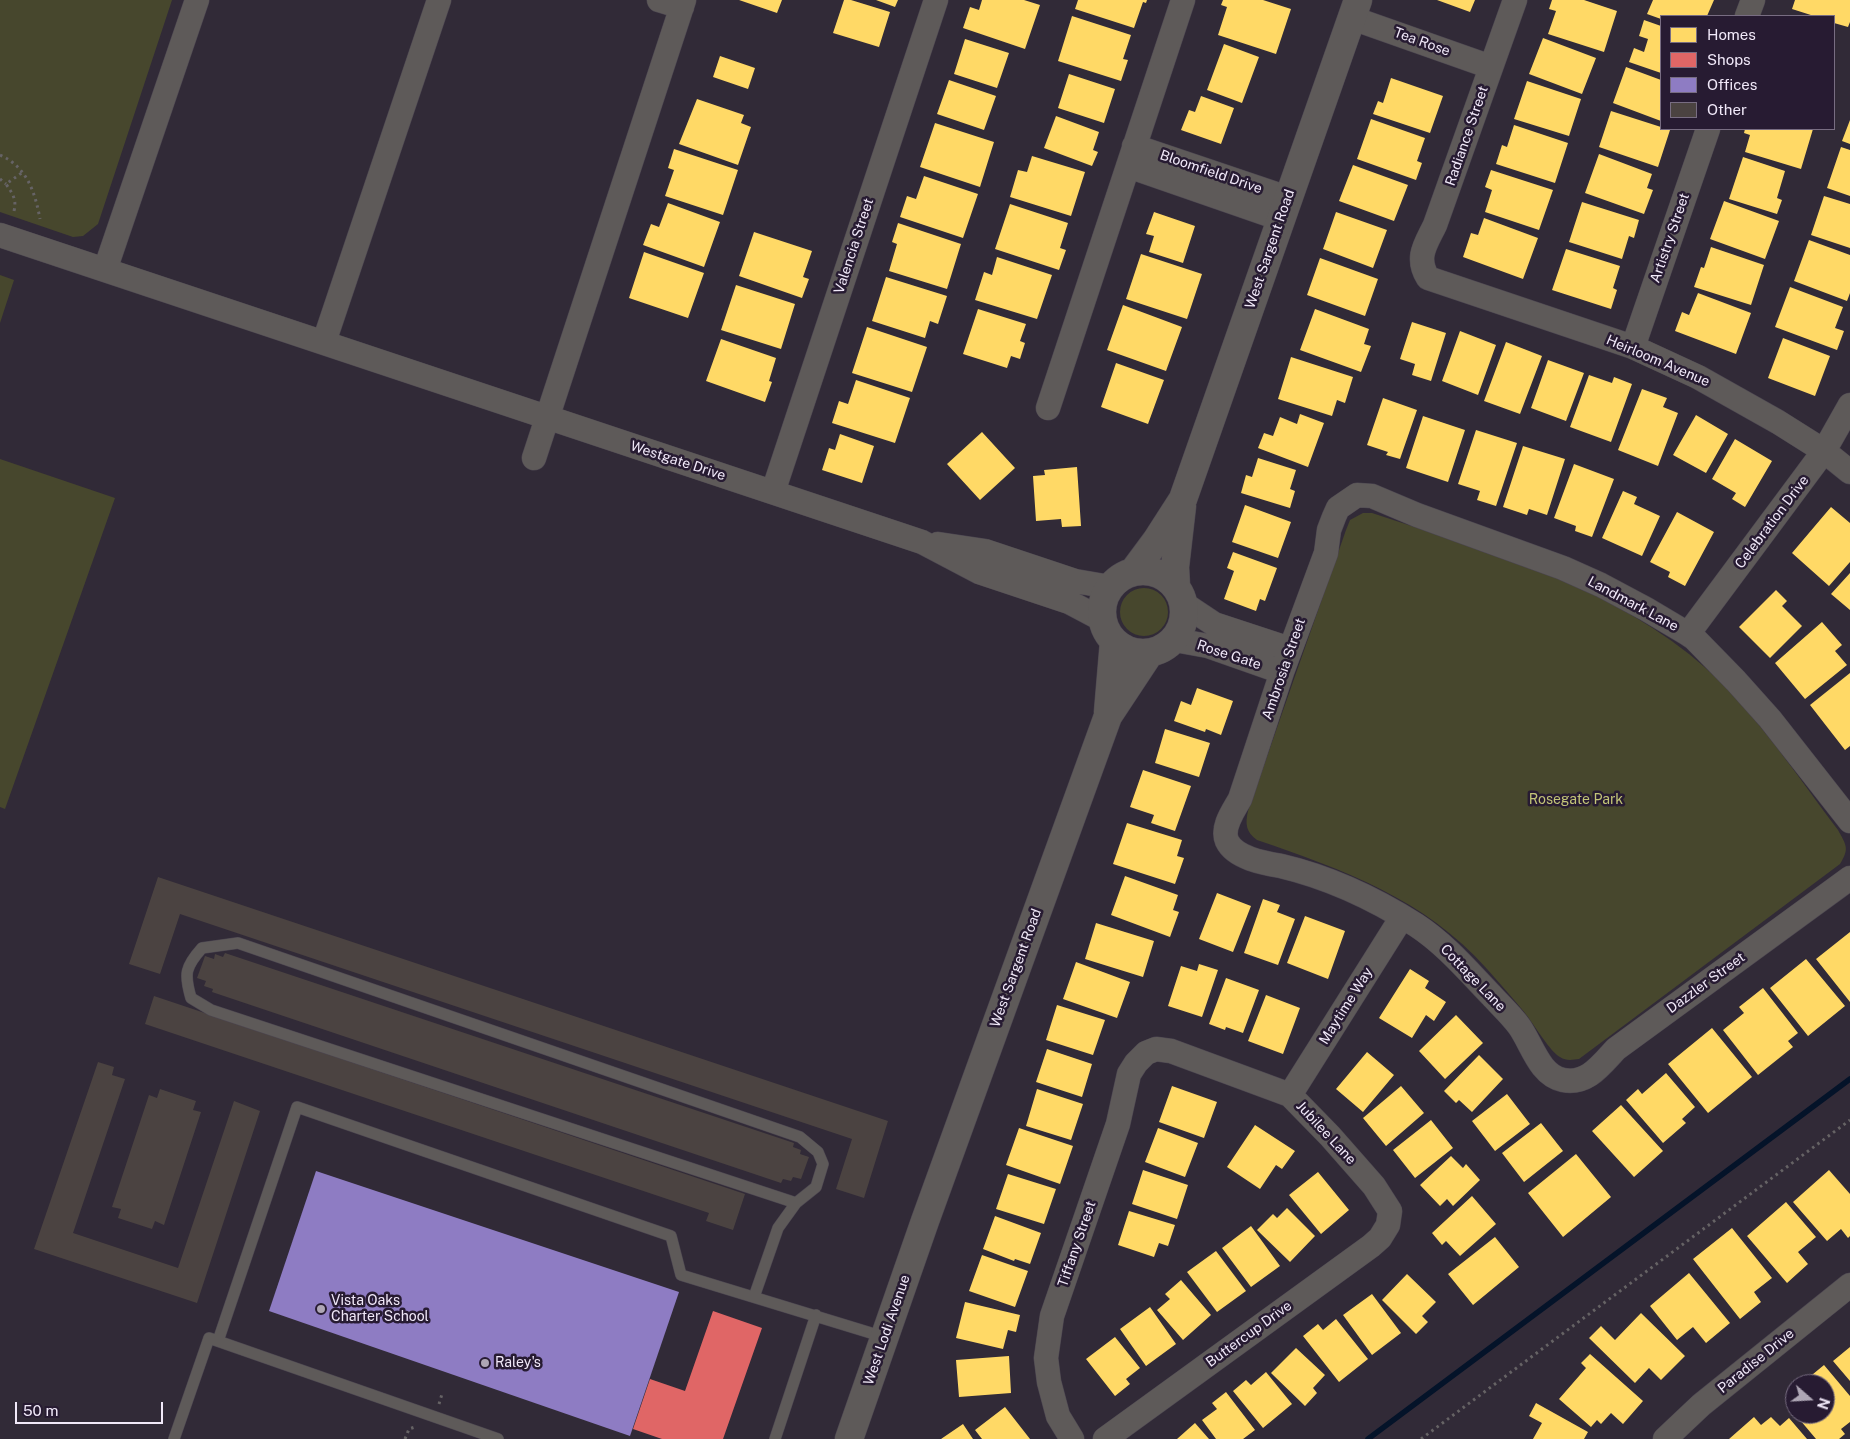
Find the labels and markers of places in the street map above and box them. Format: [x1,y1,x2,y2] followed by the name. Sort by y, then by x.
[331,1293,429,1325] place label: Vista Oaks Charter School
[315,1303,327,1315] marker: Vista Oaks Charter School
[495,1355,541,1371] place label: Raley's
[479,1357,491,1369] marker: Raley's

